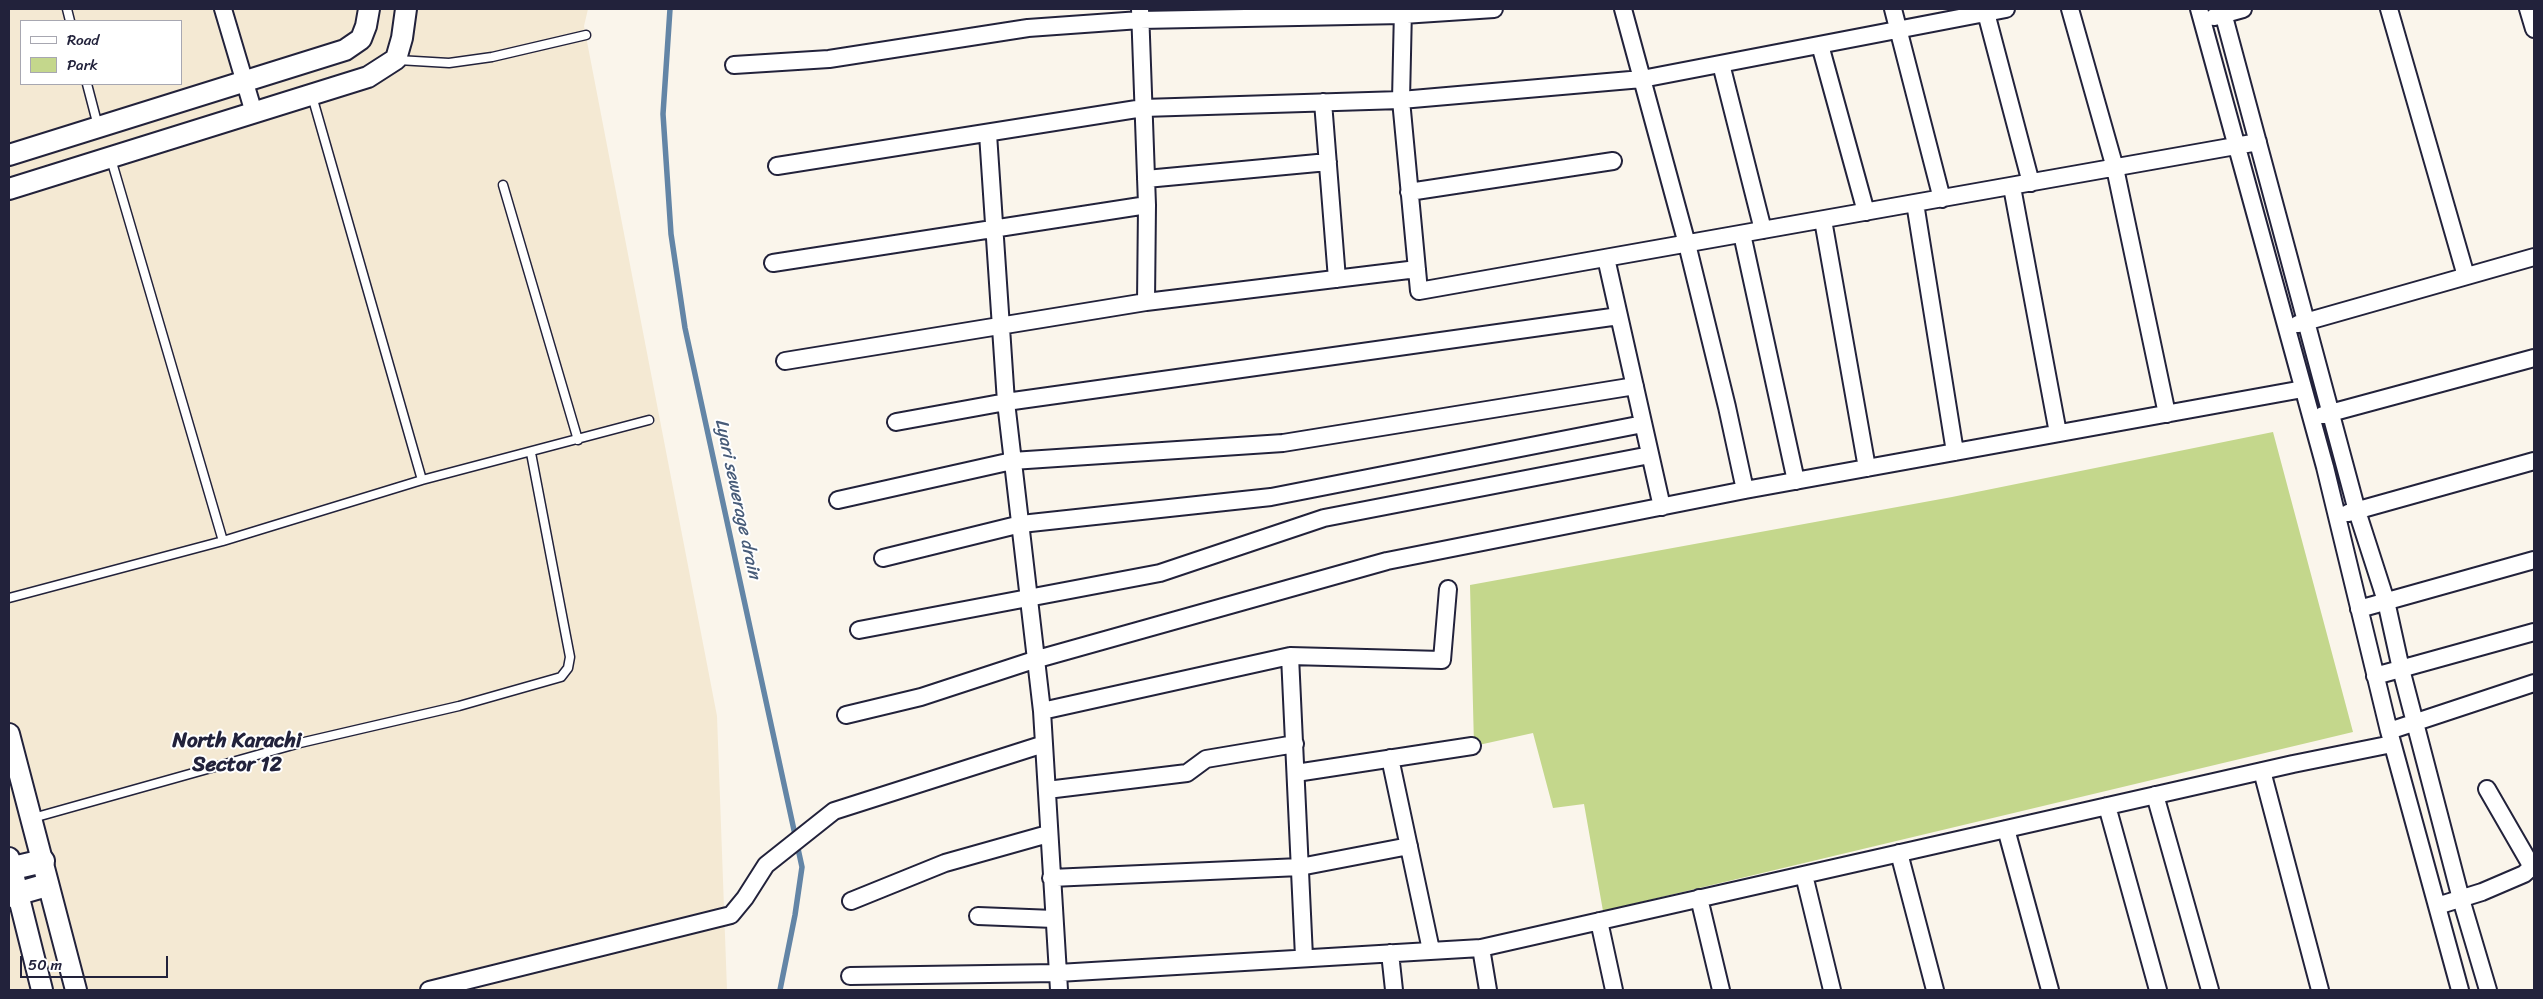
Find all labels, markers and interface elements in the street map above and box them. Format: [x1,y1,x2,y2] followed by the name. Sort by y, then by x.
[20,20,182,85] legend
[67,27,99,53] text: Road
[67,52,98,78] text: Park
[709,417,765,581] water label: Lyari sewerage drain
[172,729,302,779] district label: North Karachi Sector 12
[22,946,170,978] scale bar
[28,952,62,978] text: 50 m

